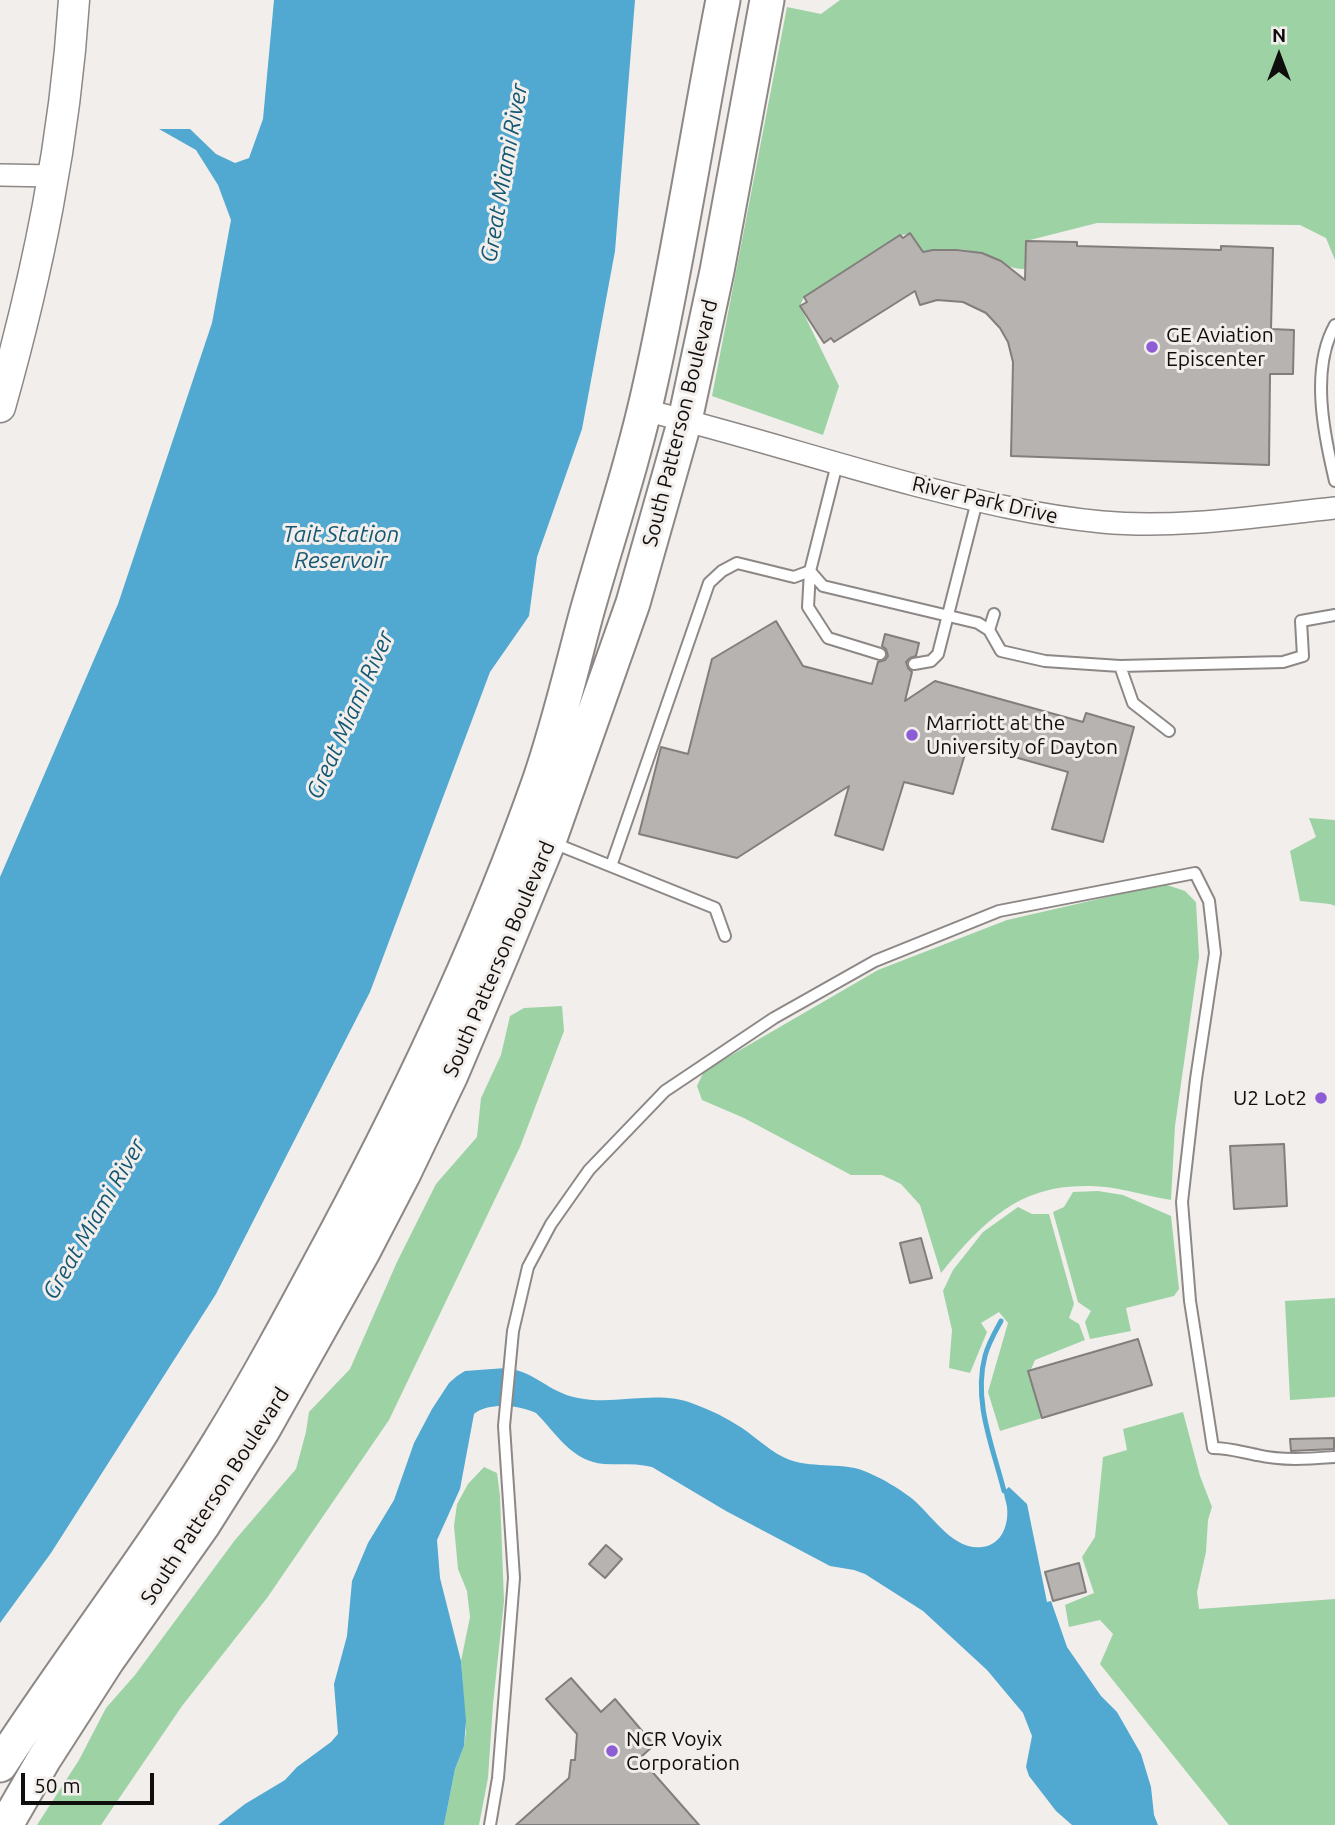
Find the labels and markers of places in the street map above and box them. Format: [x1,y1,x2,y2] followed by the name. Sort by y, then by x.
[1166,322,1274,372] place label: GE Aviation Episcenter
[1144,339,1160,355] marker: GE Aviation Episcenter
[926,710,1118,760] place label: Marriott at the University of Dayton
[904,727,920,743] marker: Marriott at the University of Dayton
[1233,1085,1307,1111] place label: U2 Lot2
[1313,1090,1329,1106] marker: U2 Lot2
[626,1726,740,1776] place label: NCR Voyix Corporation
[604,1743,620,1759] marker: NCR Voyix Corporation

